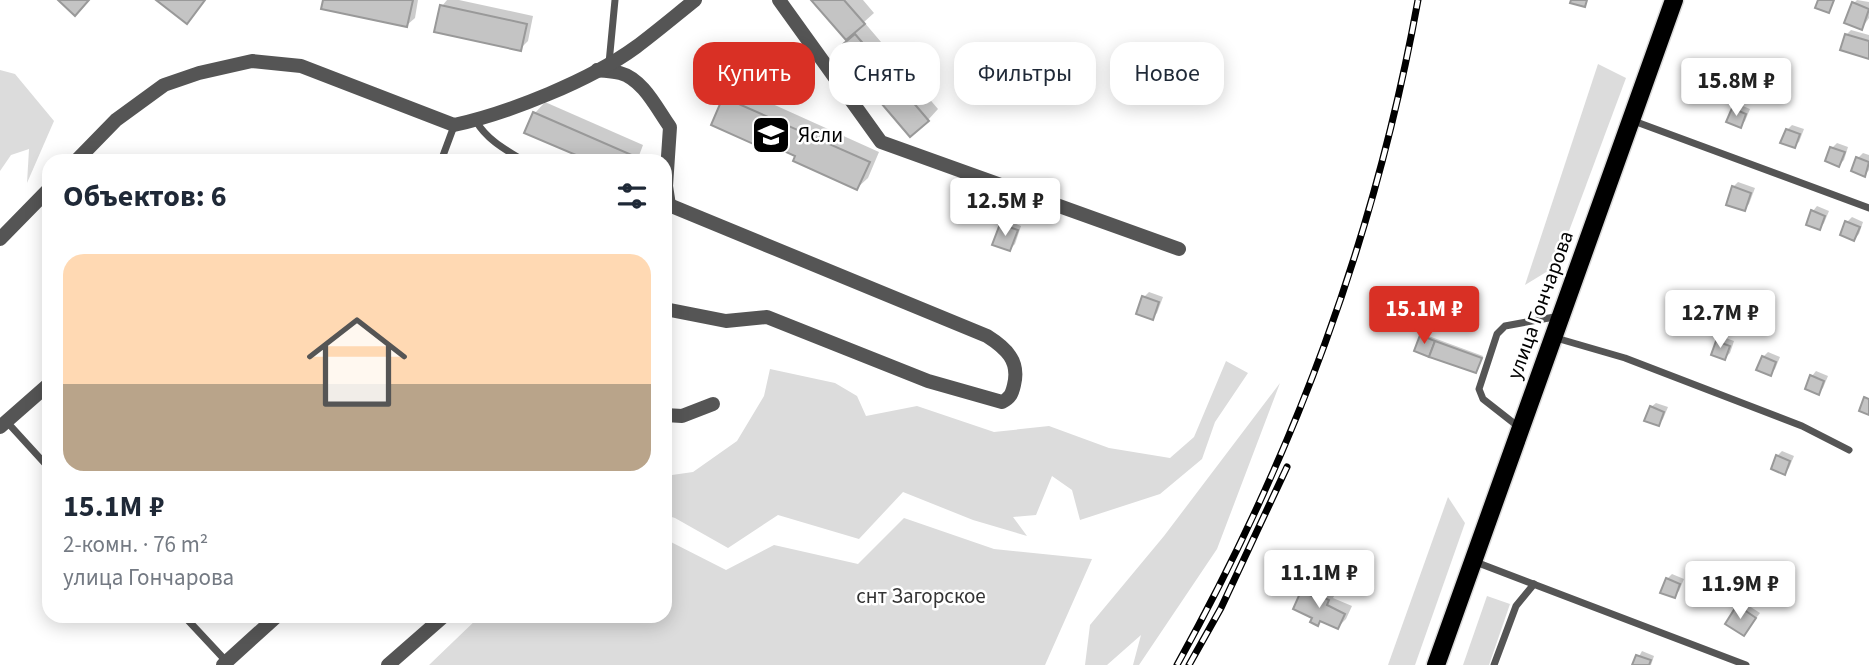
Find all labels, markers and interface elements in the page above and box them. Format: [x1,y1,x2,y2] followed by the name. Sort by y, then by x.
[693,42,815,105] chip: Купить
[829,42,940,105] chip: Снять
[954,42,1096,105] chip: Фильтры
[1110,42,1224,105] chip: Новое
[1671,58,1801,118] pin: 15.8M ₽
[1697,64,1775,97] text: 15.8M ₽
[750,114,792,156] school or university icon: Ясли
[798,120,843,150] place label: Ясли
[63,175,227,218] text: Объектов: 6
[613,177,651,215] icon: filters
[940,178,1070,238] pin: 12.5M ₽
[966,184,1044,217] text: 12.5M ₽
[1499,226,1581,384] street label: улица Гончарова
[1359,286,1489,346] pin: 15.1M ₽
[1655,290,1785,350] pin: 12.7M ₽
[1385,292,1463,325] text: 15.1M ₽
[1681,296,1759,329] text: 12.7M ₽
[294,299,420,425] icon: home
[63,485,164,528] text: 15.1M ₽
[63,528,208,561] text: 2-комн. · 76 m²
[1254,550,1384,610] pin: 11.1M ₽
[1280,556,1358,589] text: 11.1M ₽
[63,561,234,594] text: улица Гончарова
[1675,562,1805,621] pin: 11.9M ₽
[1701,567,1779,600] text: 11.9M ₽
[856,581,986,611] park label: снт Загорское

